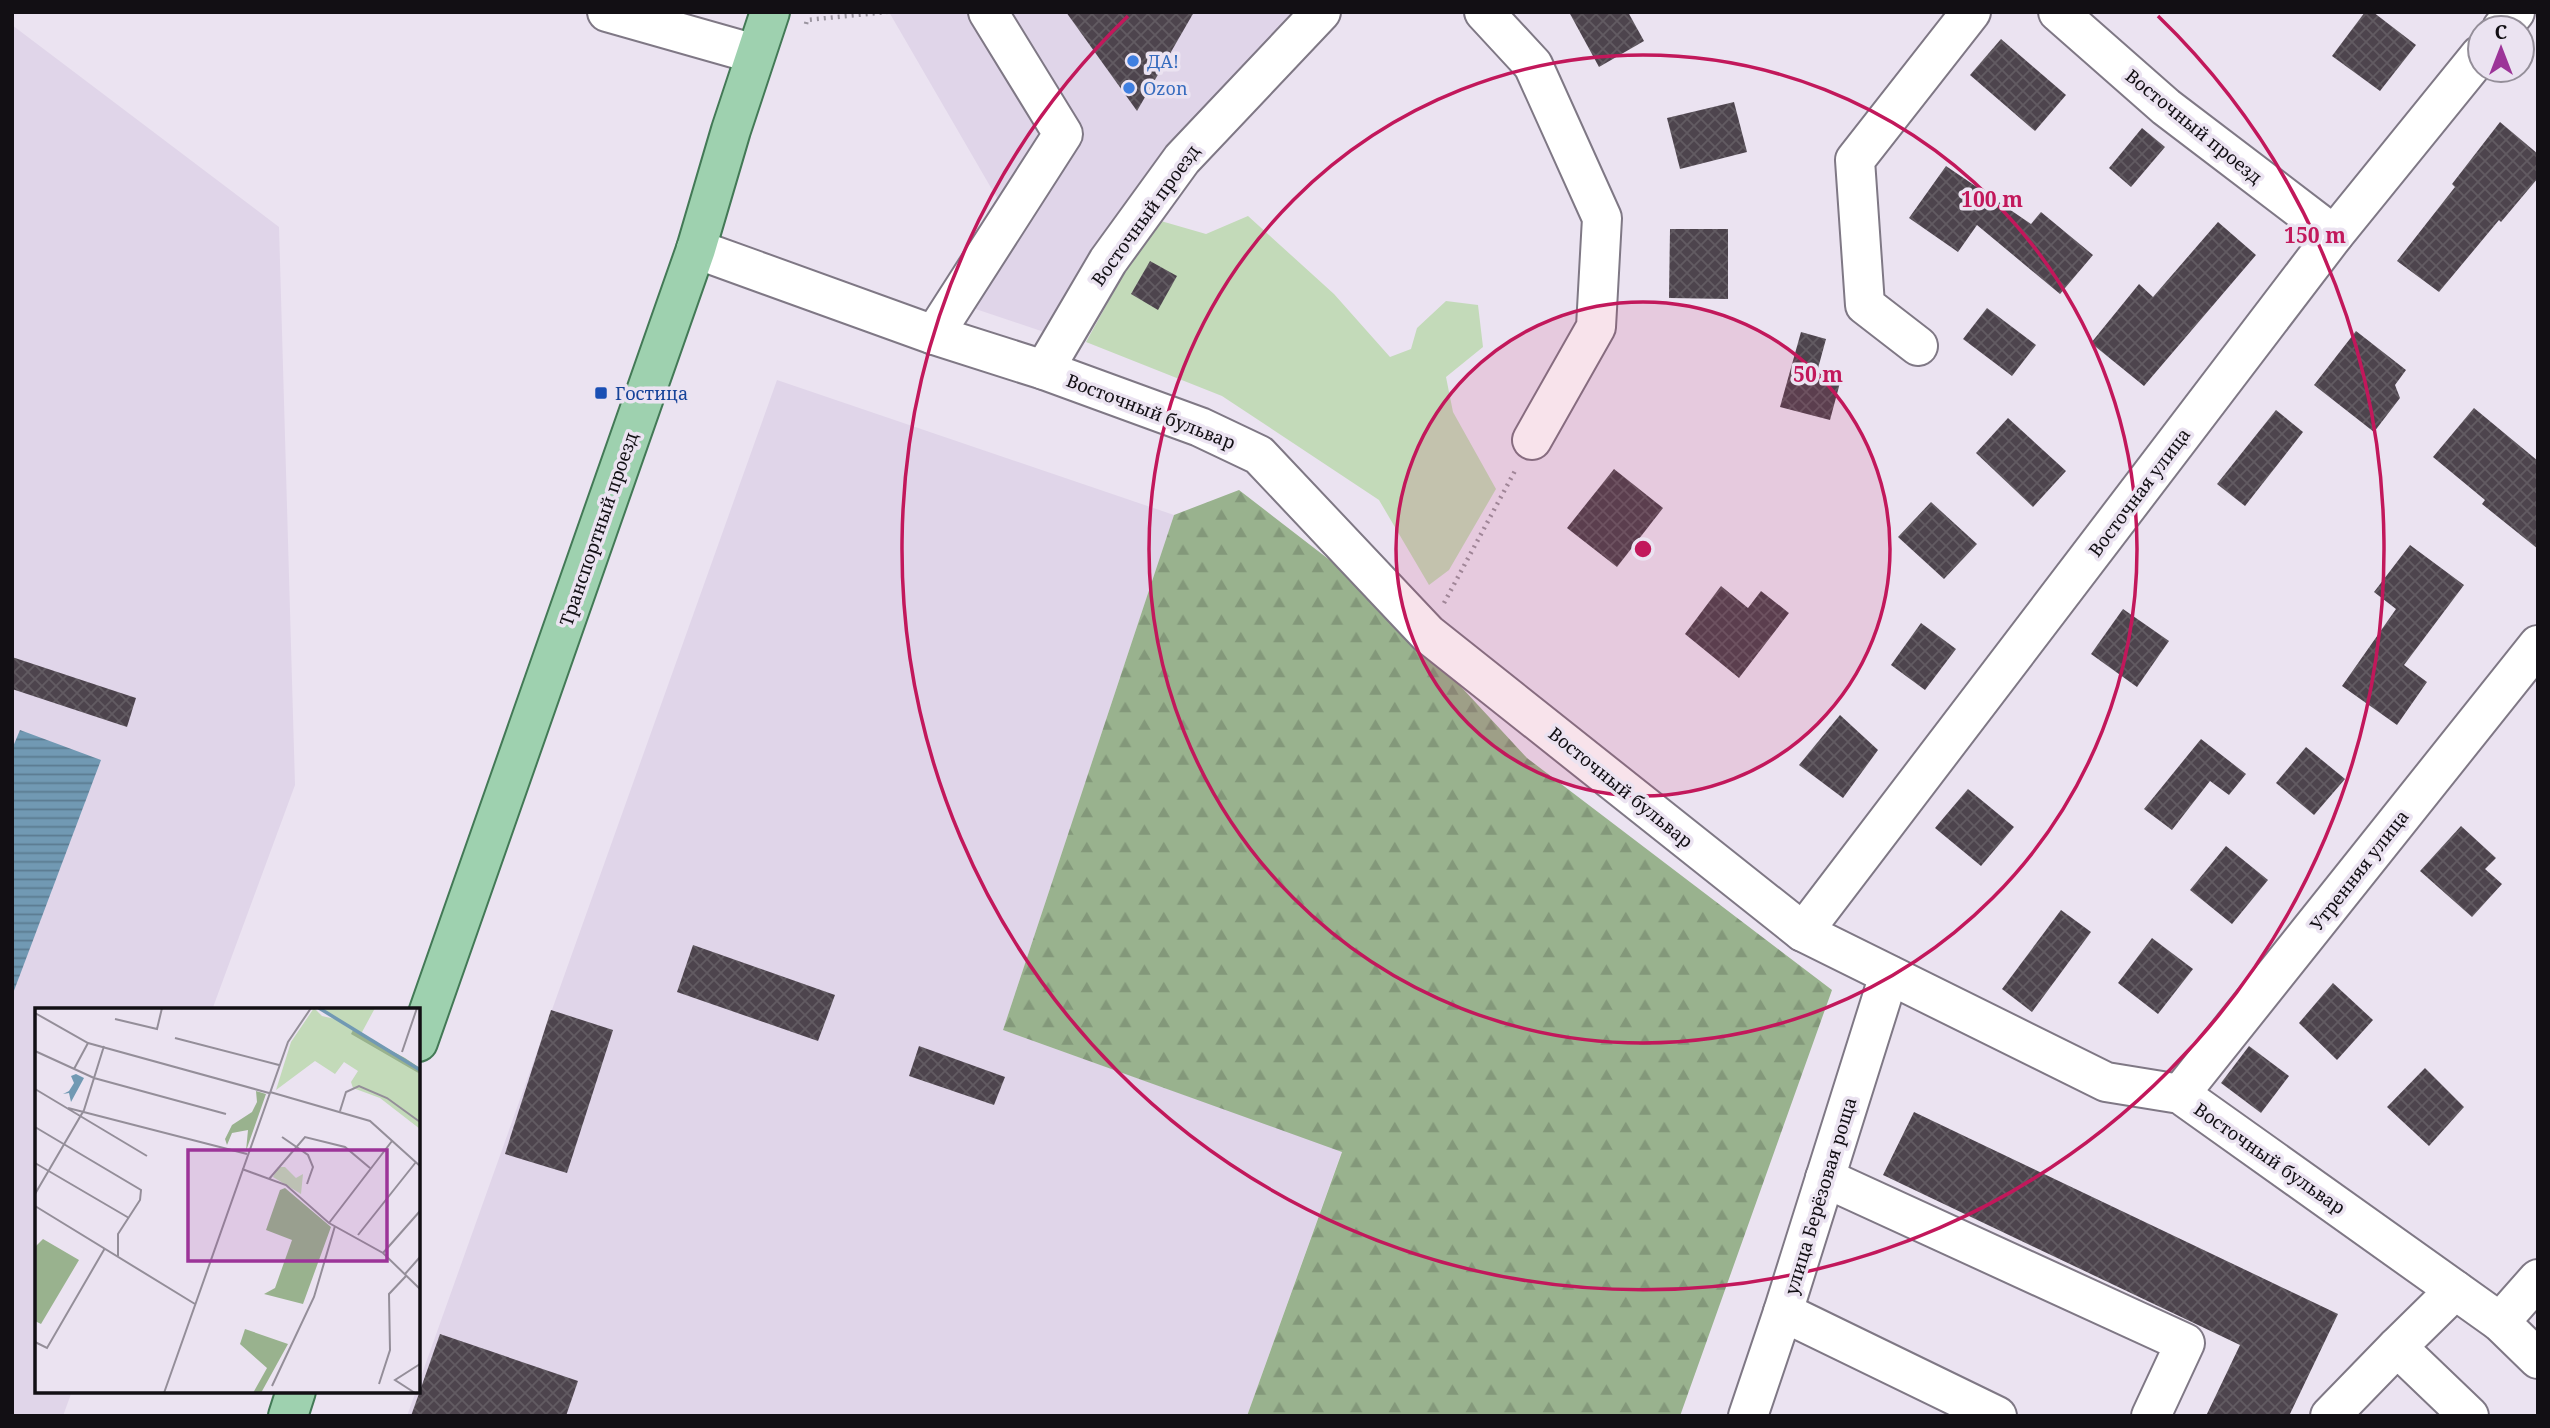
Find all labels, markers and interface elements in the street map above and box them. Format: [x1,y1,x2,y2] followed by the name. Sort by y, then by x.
[2466,14,2536,84] north arrow
[2495,19,2507,45] text: С
[1147,49,1179,73] place label: ДА!
[1125,53,1141,69] marker: ДА!
[2121,63,2267,189] street label: Восточный проезд
[1143,76,1188,100] place label: Ozon
[1121,80,1137,96] marker: Ozon
[1086,140,1204,290] street label: Восточный проезд
[1961,185,2023,213] text: 100 m
[2284,221,2346,249] text: 150 m
[1793,360,1843,388] text: 50 m
[1063,368,1239,454] street label: Восточный бульвар
[615,381,688,405] place label: Гостица
[593,385,609,401] marker: Гостица
[2083,423,2195,561] street label: Восточная улица
[553,429,643,629] street label: Транспортный проезд
[1631,537,1655,561] centre of rings
[1544,721,1698,853] street label: Восточный бульвар
[2304,805,2414,935] street label: Утренняя улица
[35,1008,420,1393] inset map
[1778,1094,1862,1298] street label: улица Берёзовая роща
[2190,1097,2350,1219] street label: Восточный бульвар

